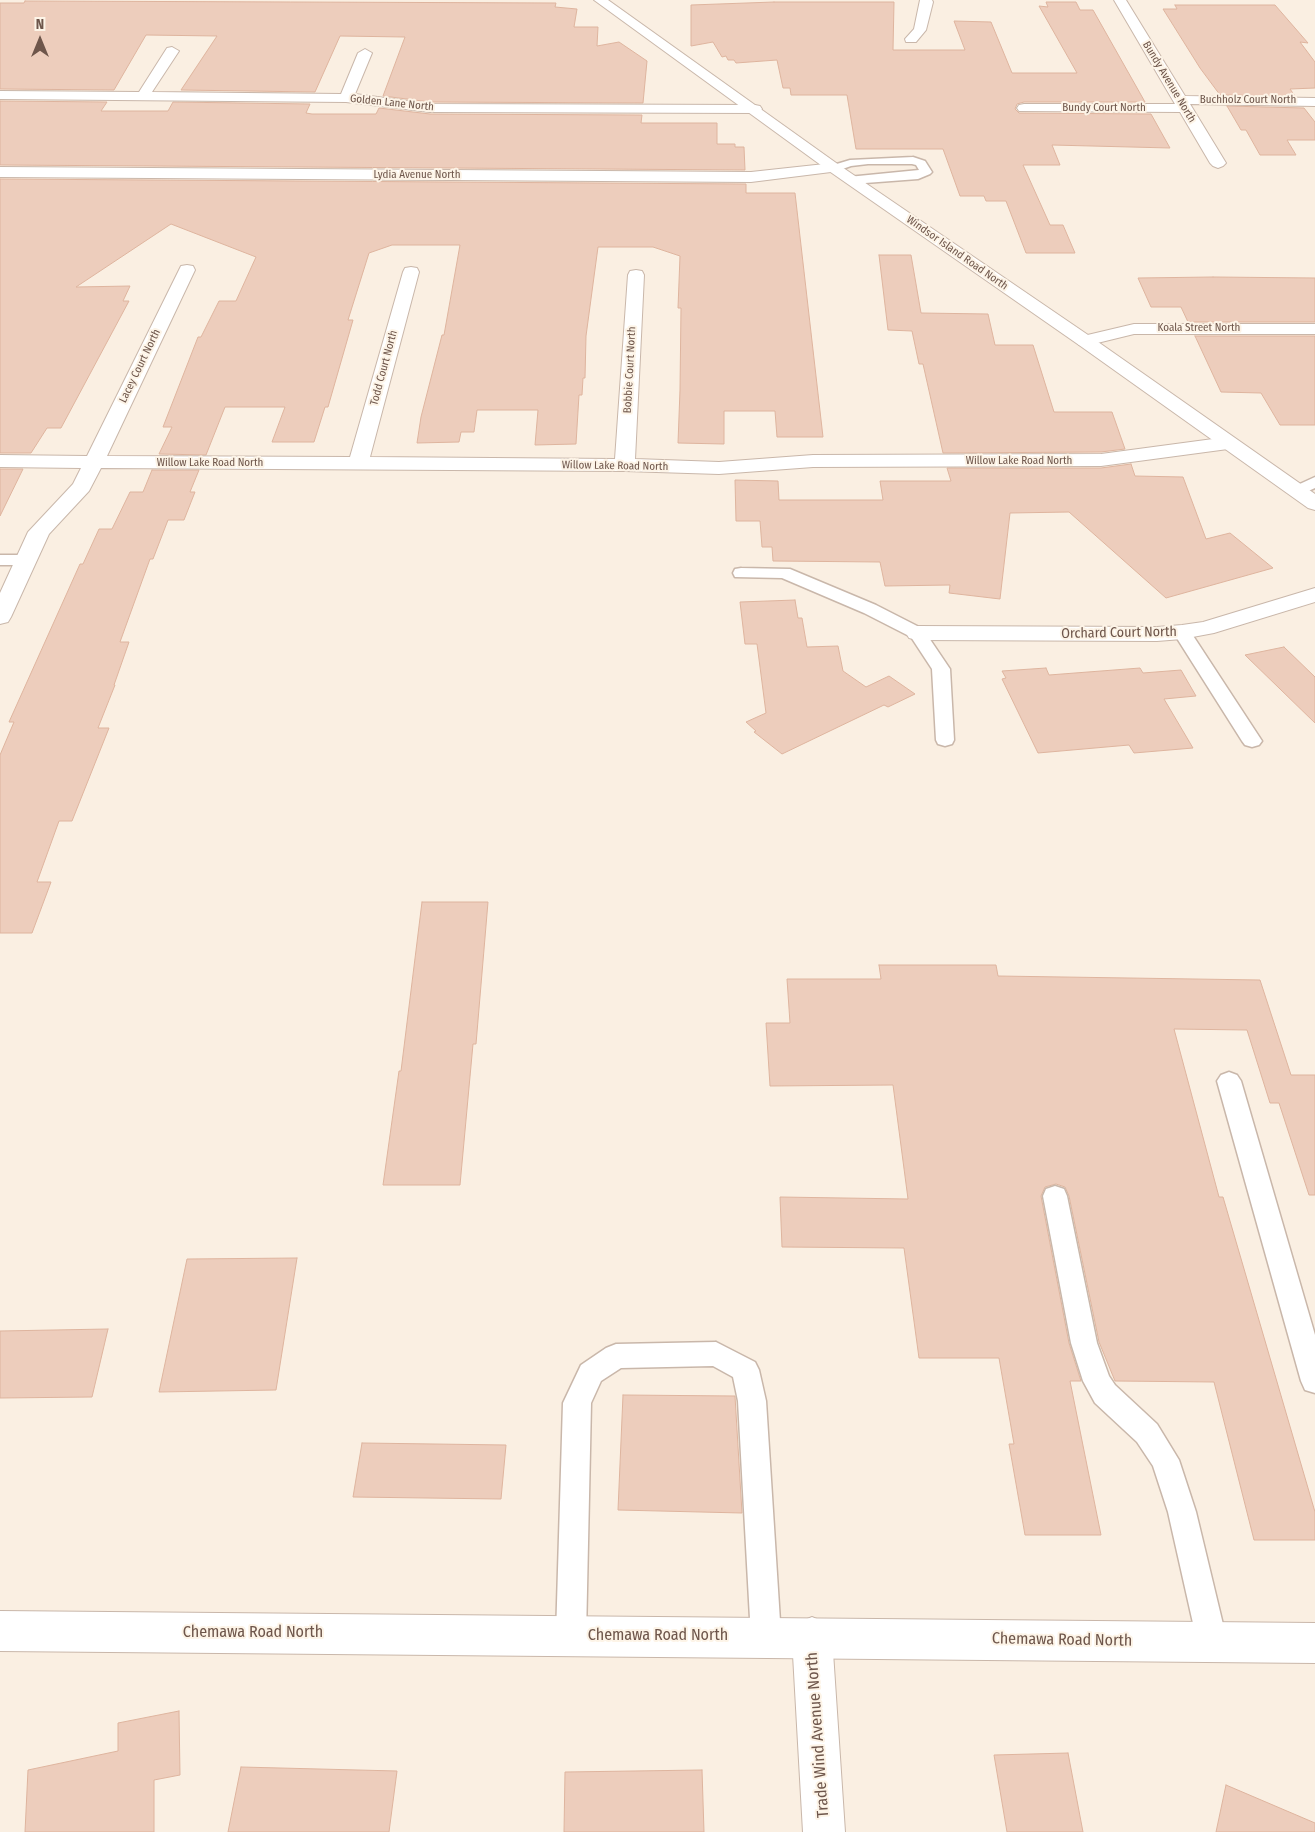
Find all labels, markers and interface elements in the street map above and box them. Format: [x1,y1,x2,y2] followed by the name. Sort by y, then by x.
[15,15,65,65] north arrow
[36,16,44,33] text: N
[1140,39,1198,125] street label: Bundy Avenue North
[349,92,435,114] street label: Golden Lane North
[1200,93,1296,107] street label: Buchholz Court North
[1062,101,1146,115] street label: Bundy Court North
[374,168,460,182] street label: Lydia Avenue North
[904,213,1010,293] street label: Windsor Island Road North
[1158,321,1240,335] street label: Koala Street North
[621,326,639,414] street label: Bobbie Court North
[116,327,164,405] street label: Lacey Court North
[368,329,400,407] street label: Todd Court North
[966,454,1072,468] street label: Willow Lake Road North
[157,456,263,470] street label: Willow Lake Road North
[562,458,668,474] street label: Willow Lake Road North
[1061,624,1177,642] street label: Orchard Court North
[183,1623,323,1643] street label: Chemawa Road North
[588,1626,728,1646] street label: Chemawa Road North
[992,1629,1132,1651] street label: Chemawa Road North
[803,1651,833,1819] street label: Trade Wind Avenue North

